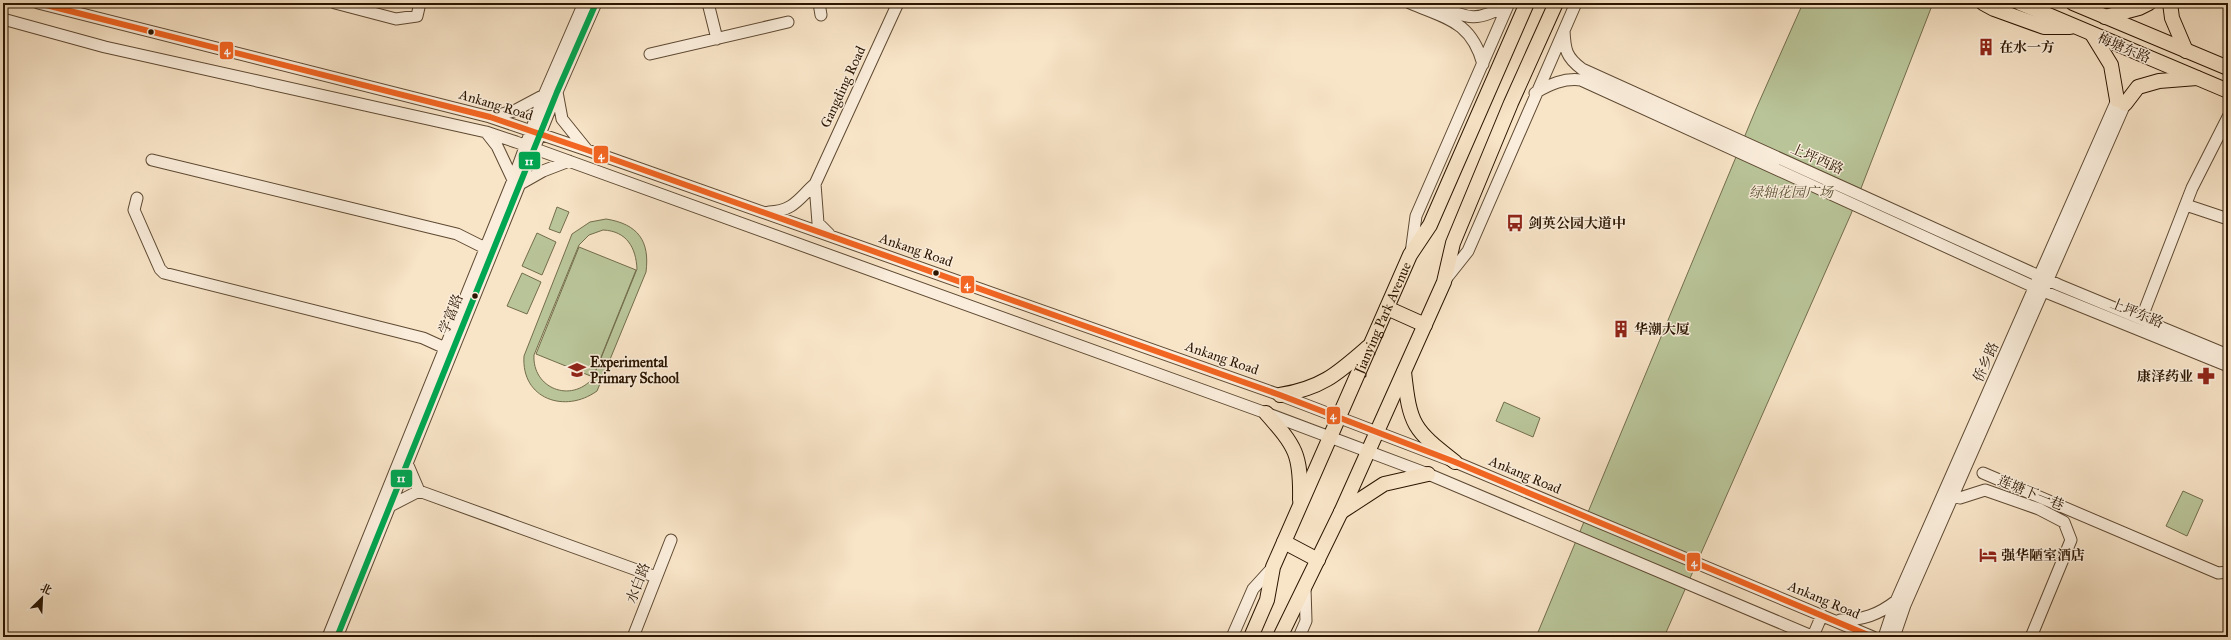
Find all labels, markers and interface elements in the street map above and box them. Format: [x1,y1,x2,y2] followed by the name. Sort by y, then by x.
[146,27,156,37] unlabelled marker
[2095,29,2153,67] street label: 梅塘东路
[1976,37,1996,57] building icon: 在水一方
[1999,39,2055,56] place label: 在水一方
[219,41,234,60] line badge: 4
[817,43,869,131] street label: Gangding Road
[224,44,231,58] text: 4
[456,85,535,124] street label: Ankang Road
[1788,140,1846,178] street label: 上坪西路
[593,145,609,164] line badge: 4
[598,149,605,163] text: 4
[518,151,541,170] line badge: 11
[525,155,534,168] text: 11
[1749,184,1834,201] park label: 绿轴花园广场
[1505,213,1525,233] bus stop icon: 剑英公园大道中
[1528,215,1626,232] place label: 剑英公园大道中
[876,229,955,270] street label: Ankang Road
[1350,259,1415,379] street label: Jianying Park Avenue
[931,268,941,278] unlabelled marker
[960,275,975,294] line badge: 4
[964,278,971,292] text: 4
[435,291,467,337] street label: 学富路
[470,291,480,301] unlabelled marker
[2108,295,2166,331] street label: 上坪东路
[1611,319,1631,339] building icon: 华潮大厦
[1634,321,1690,338] place label: 华潮大厦
[1182,337,1261,378] street label: Ankang Road
[1970,339,2002,385] street label: 侨乡路
[590,354,680,388] place label: Experimental Primary School
[567,360,587,380] school or university icon: Experimental Primary School
[2196,366,2216,386] pharmacy icon: 康泽药业
[2137,368,2193,385] place label: 康泽药业
[1326,406,1341,425] line badge: 4
[1330,409,1337,423] text: 4
[1486,452,1563,498] street label: Ankang Road
[390,469,413,488] line badge: 11
[397,472,406,485] text: 11
[1995,472,2067,514] street label: 莲塘下一巷
[1978,545,1998,565] hotel icon: 强华陋室酒店
[2001,547,2085,564] place label: 强华陋室酒店
[1686,552,1701,572] line badge: 4
[1691,556,1698,570] text: 4
[623,560,653,606] street label: 水白路
[1785,577,1862,623] street label: Ankang Road
[22,578,62,618] north arrow
[38,581,54,597] text: 北

